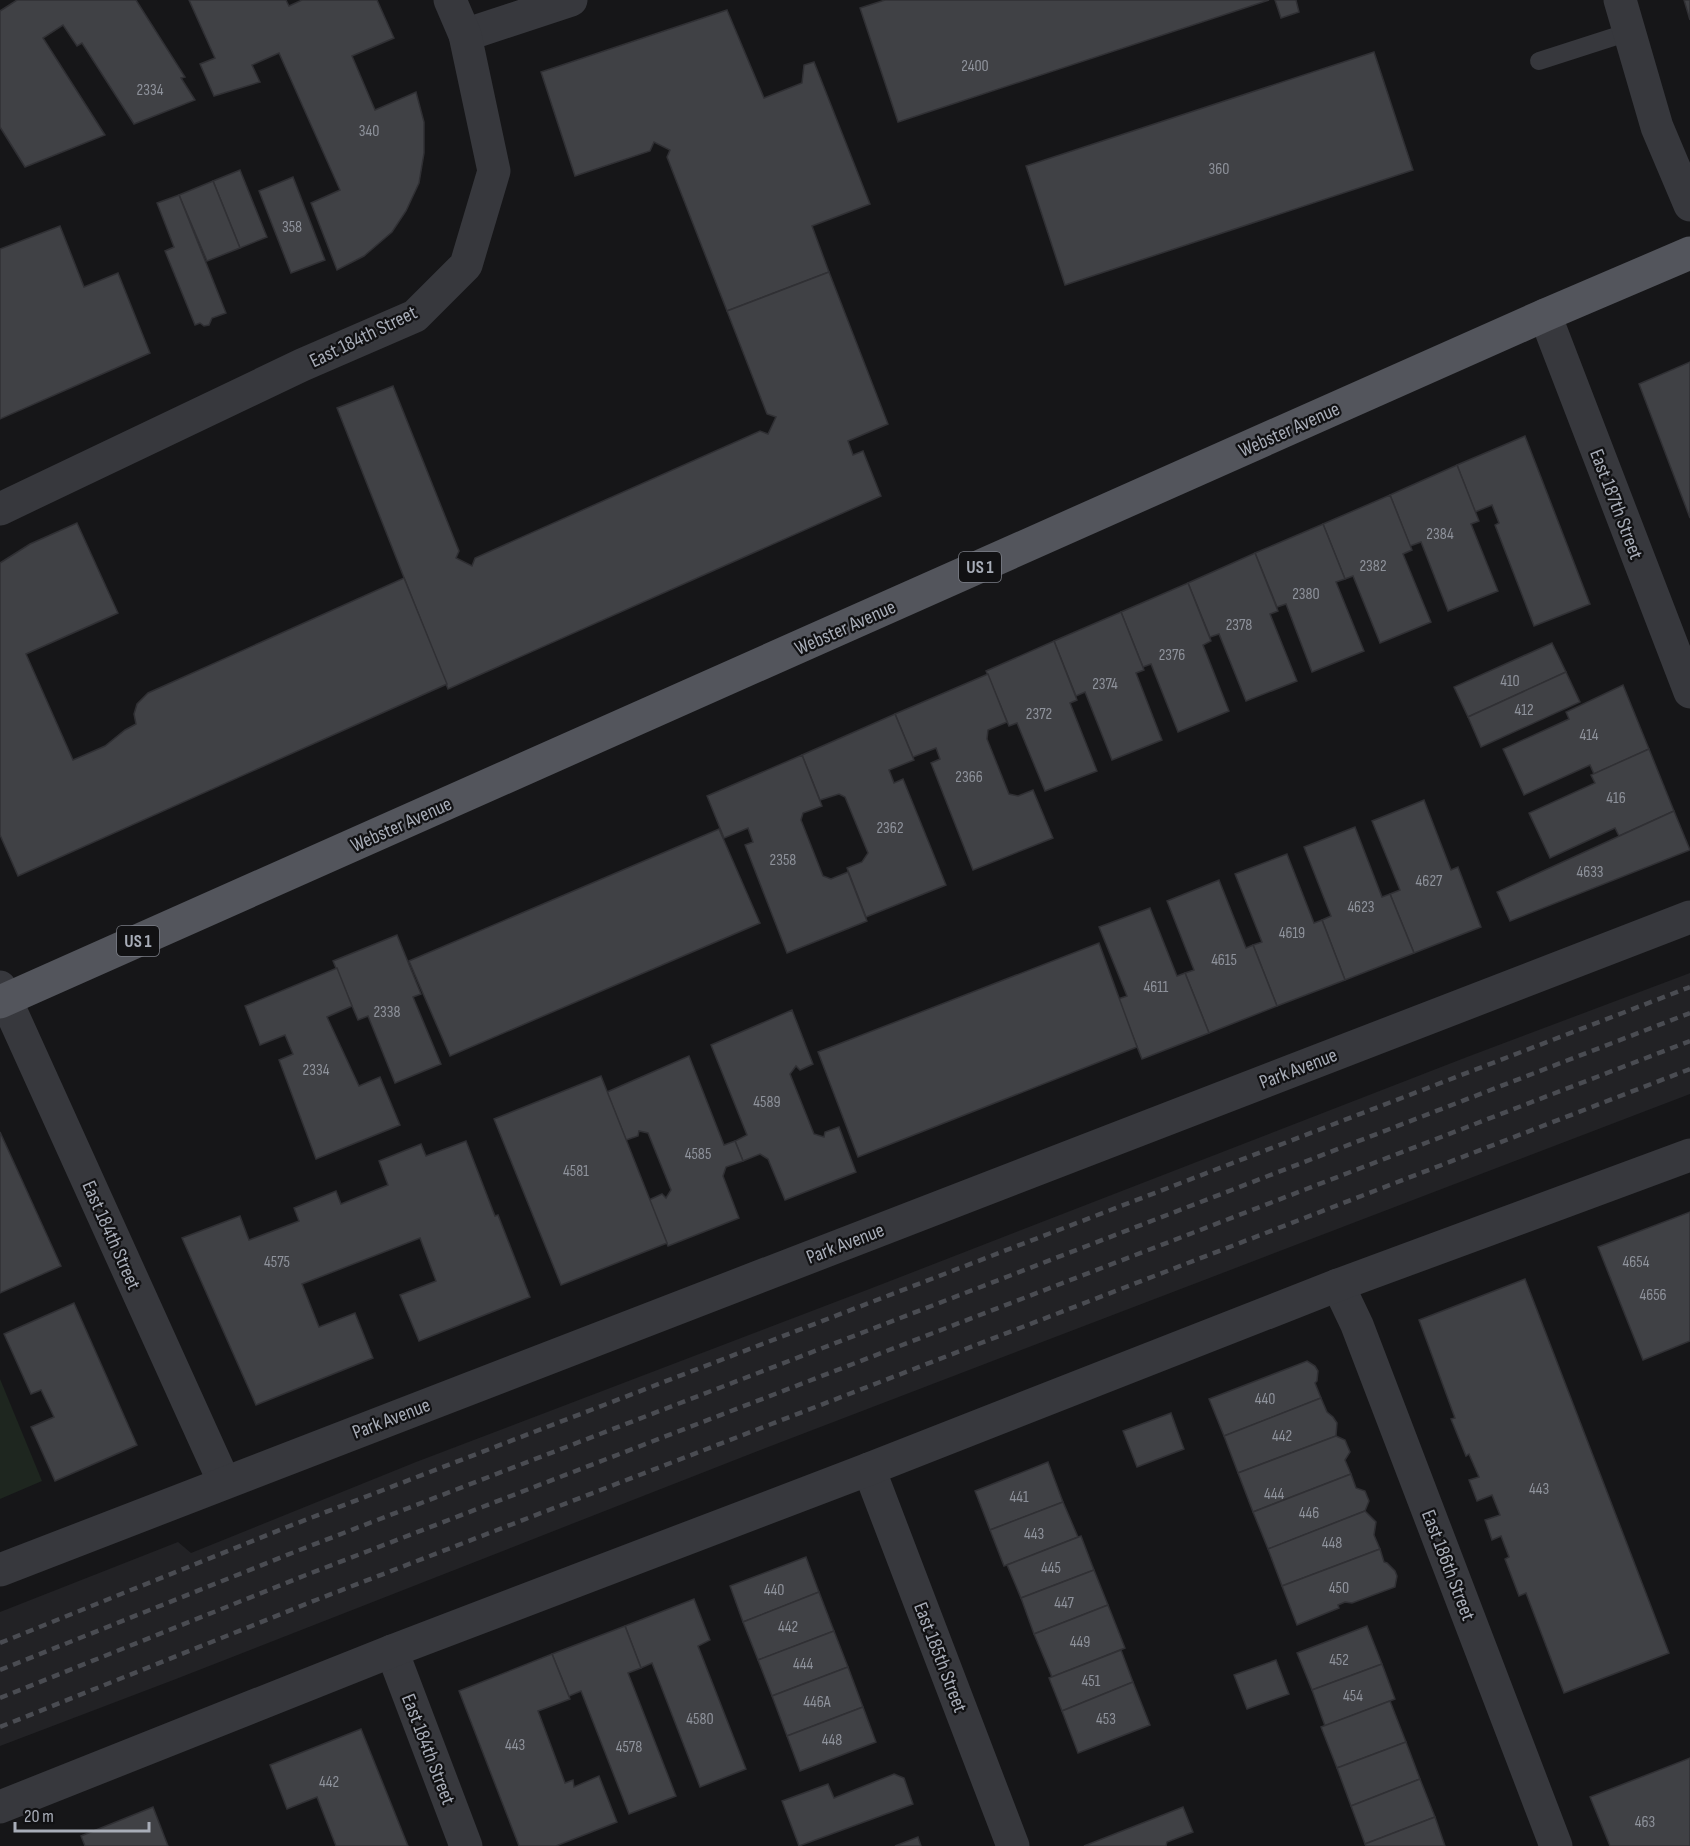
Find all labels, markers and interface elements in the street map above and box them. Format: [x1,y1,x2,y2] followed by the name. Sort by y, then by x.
[961,57,989,76] house number: 2400
[137,81,164,100] house number: 2334
[359,122,379,141] house number: 340
[1209,160,1229,179] house number: 360
[282,218,302,237] house number: 358
[306,301,421,373] street label: East 184th Street
[1235,397,1344,463] street label: Webster Avenue
[1584,446,1648,563] street label: East 187th Street
[1426,525,1454,544] house number: 2384
[959,552,1001,582] road number: US 1
[1359,557,1387,576] house number: 2382
[1292,585,1320,604] house number: 2380
[791,595,900,661] street label: Webster Avenue
[1226,616,1252,635] house number: 2378
[1159,646,1185,665] house number: 2376
[1500,672,1520,691] house number: 410
[1092,675,1118,694] house number: 2374
[1514,701,1534,720] house number: 412
[1026,705,1052,724] house number: 2372
[1579,726,1599,745] house number: 414
[955,768,983,787] house number: 2366
[1606,789,1626,808] house number: 416
[347,792,456,858] street label: Webster Avenue
[876,819,904,838] house number: 2362
[770,851,796,870] house number: 2358
[1576,863,1604,882] house number: 4633
[1416,872,1443,891] house number: 4627
[1347,898,1375,917] house number: 4623
[1279,924,1305,943] house number: 4619
[117,926,159,956] road number: US 1
[1211,951,1237,970] house number: 4615
[1144,978,1169,997] house number: 4611
[373,1003,401,1022] house number: 2338
[1256,1043,1341,1095] street label: Park Avenue
[303,1061,330,1080] house number: 2334
[753,1093,781,1112] house number: 4589
[685,1145,711,1164] house number: 4585
[563,1162,589,1181] house number: 4581
[76,1177,146,1294] street label: East 184th Street
[803,1218,888,1270] street label: Park Avenue
[264,1253,290,1272] house number: 4575
[1623,1253,1650,1272] house number: 4654
[1639,1286,1667,1305] house number: 4656
[1255,1390,1275,1409] house number: 440
[349,1393,434,1445] street label: Park Avenue
[1272,1427,1292,1446] house number: 442
[1529,1480,1549,1499] house number: 443
[1264,1485,1284,1504] house number: 444
[1009,1488,1029,1507] house number: 441
[1299,1504,1319,1523] house number: 446
[1416,1507,1480,1624] street label: East 186th Street
[1024,1525,1044,1544] house number: 443
[1322,1534,1342,1553] house number: 448
[1041,1559,1061,1578] house number: 445
[1329,1579,1349,1598] house number: 450
[764,1581,784,1600] house number: 440
[1054,1594,1074,1613] house number: 447
[908,1599,972,1716] street label: East 185th Street
[778,1618,798,1637] house number: 442
[1070,1633,1090,1652] house number: 449
[1329,1651,1349,1670] house number: 452
[793,1655,813,1674] house number: 444
[1082,1672,1101,1691] house number: 451
[1343,1687,1363,1706] house number: 454
[396,1691,460,1808] street label: East 184th Street
[803,1693,831,1712] house number: 446A
[686,1710,714,1729] house number: 4580
[1096,1710,1116,1729] house number: 453
[822,1731,842,1750] house number: 448
[505,1736,525,1755] house number: 443
[616,1738,642,1757] house number: 4578
[319,1773,339,1792] house number: 442
[15,1795,148,1833] scale bar
[24,1806,54,1827] text: 20 m
[1635,1813,1655,1832] house number: 463

